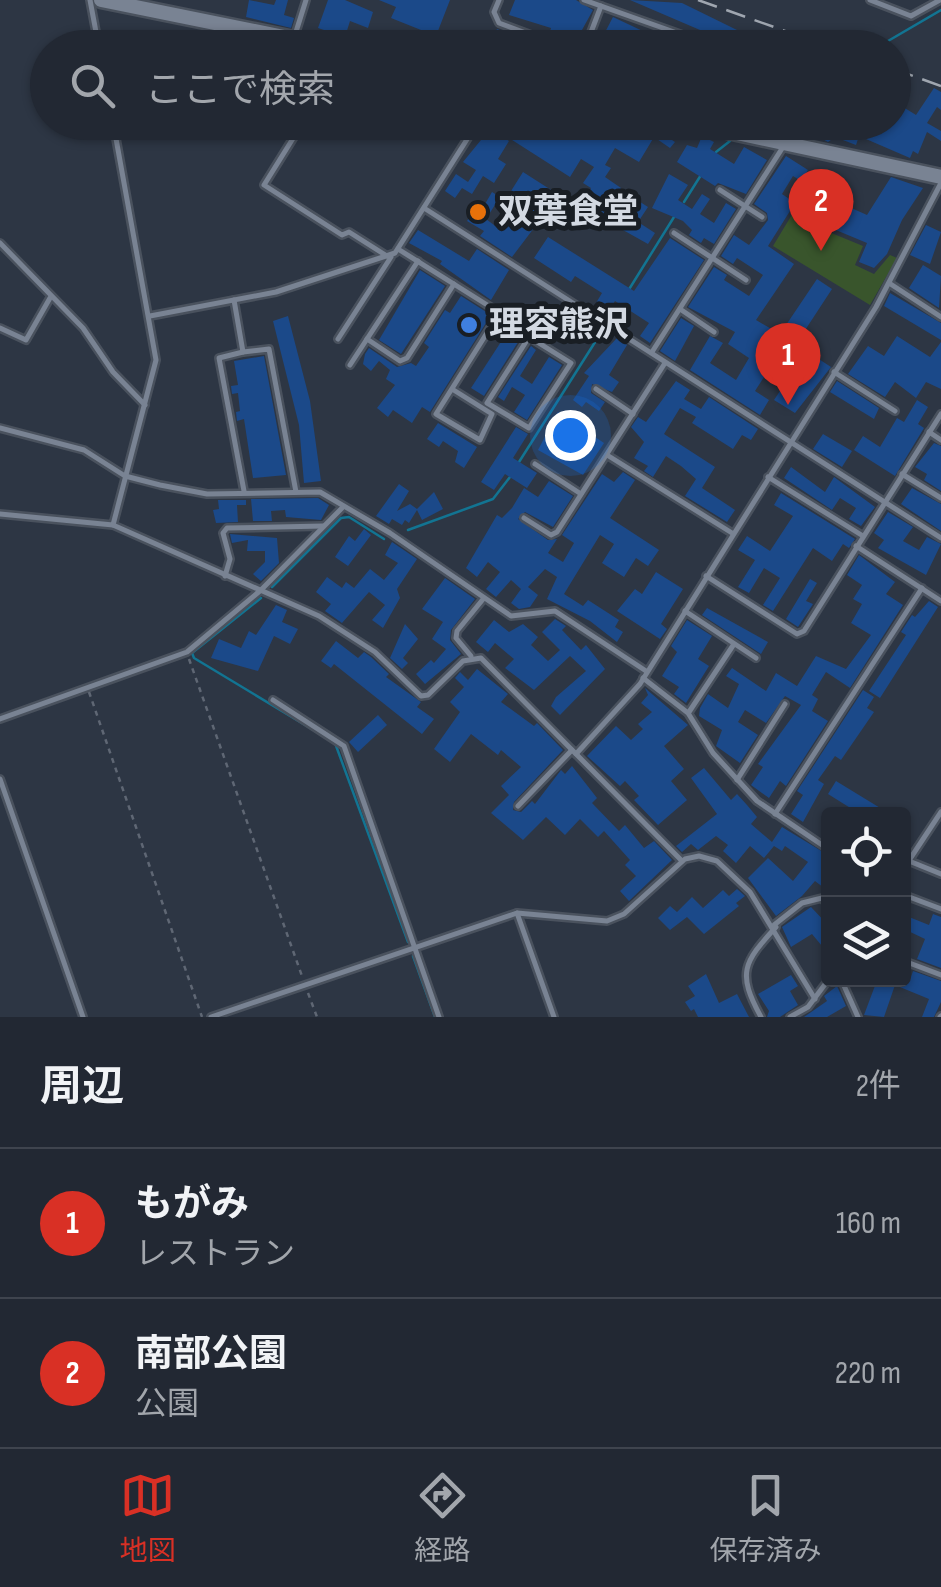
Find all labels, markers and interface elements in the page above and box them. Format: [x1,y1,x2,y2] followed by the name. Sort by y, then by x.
[30,30,911,140] search box
[65,58,120,113] icon: search
[145,68,335,113] text: ここで検索
[788,168,854,251] pin: 2
[498,191,638,234] place label: 双葉食堂
[467,201,489,223] marker: 双葉食堂
[489,304,629,347] place label: 理容熊沢
[458,314,480,336] marker: 理容熊沢
[756,322,820,405] pin: 1
[545,410,596,461] your location
[821,807,911,987] map controls
[821,807,911,897] button: locate
[821,897,911,987] button: layers
[40,1062,124,1113] text: 周辺
[856,1067,901,1106] text: 2件
[135,1182,249,1227] text: もがみ
[66,1204,79,1243] text: 1
[836,1204,901,1243] text: 160 m
[135,1235,295,1274] text: レストラン
[135,1332,287,1377] text: 南部公園
[65,1354,80,1393] text: 2
[835,1354,901,1393] text: 220 m
[135,1385,199,1424] text: 公園
[119,1468,176,1568] tab: 地図
[414,1468,471,1568] tab: 経路
[709,1468,822,1568] tab: 保存済み

